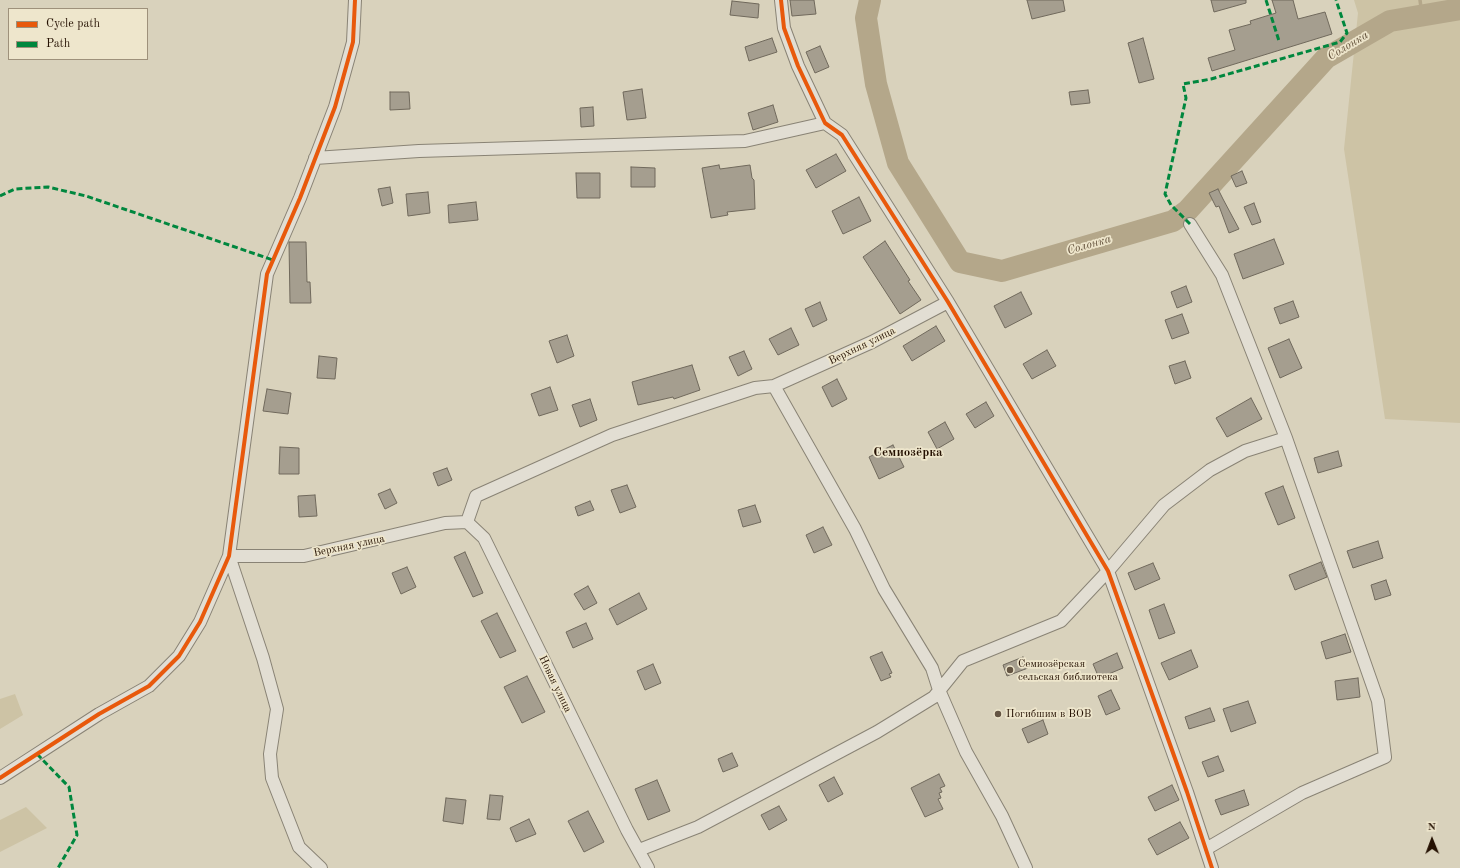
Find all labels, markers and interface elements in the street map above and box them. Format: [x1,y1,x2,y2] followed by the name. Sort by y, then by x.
[8,8,148,60] legend
[46,18,100,30] text: Cycle path
[1325,28,1371,64] water label: Солонка
[46,38,70,50] text: Path
[1065,232,1113,258] water label: Солонка
[827,324,897,368] street label: Верхняя улица
[873,445,943,461] district label: Семиозёрка
[312,532,386,560] street label: Верхняя улица
[536,653,574,715] street label: Новая улица
[1018,657,1118,683] place label: Семиозёрская сельская библиотека
[1005,665,1015,675] marker: Семиозёрская сельская библиотека
[1006,707,1091,721] place label: Погибшим в ВОВ
[993,709,1003,719] marker: Погибшим в ВОВ
[1412,820,1452,860] north arrow
[1427,822,1436,833] text: N

